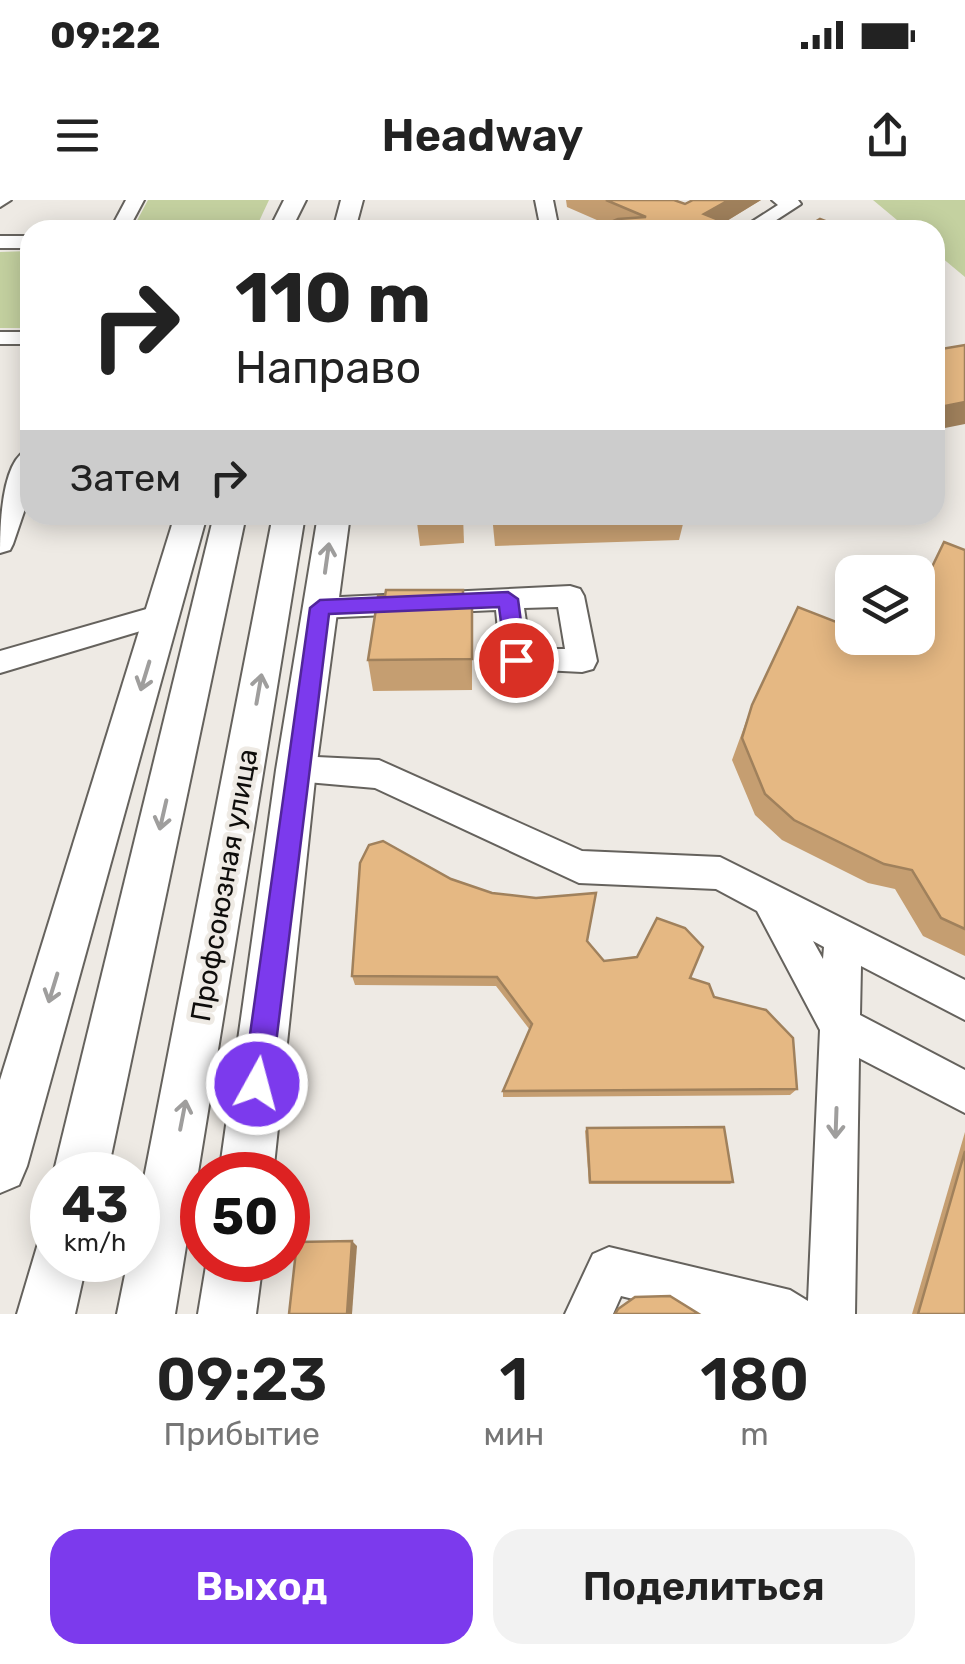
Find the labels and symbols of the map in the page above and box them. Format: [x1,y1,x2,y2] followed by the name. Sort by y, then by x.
[319,542,337,575] one-way arrow
[474,618,559,703] pin
[135,660,154,692] one-way arrow
[250,673,269,705] one-way arrow
[184,746,264,1024] street label: Профсоюзная улица
[153,798,171,830] one-way arrow
[43,972,61,1003] one-way arrow
[205,1032,309,1136] position arrow
[174,1099,193,1132] one-way arrow
[826,1106,845,1138] one-way arrow
[180,1152,310,1282] speed limit sign: 50

